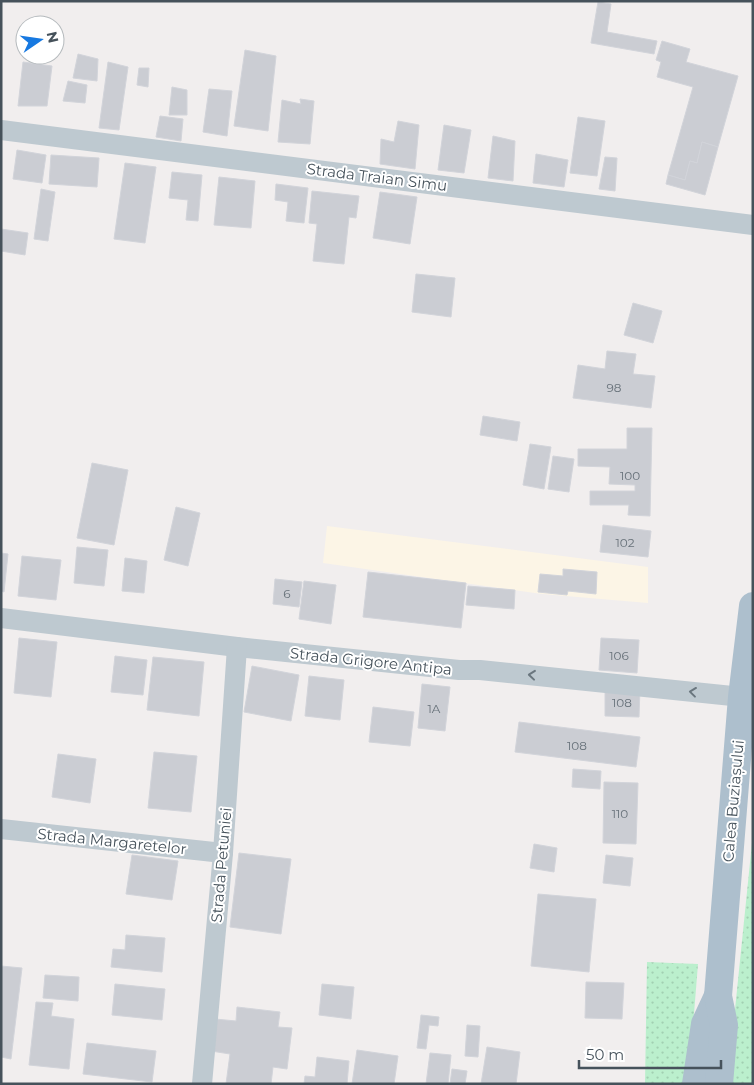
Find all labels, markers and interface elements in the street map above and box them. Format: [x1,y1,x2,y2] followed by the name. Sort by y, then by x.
[15,15,65,65] north arrow
[43,30,63,45] text: N
[306,159,448,195] street label: Strada Traian Simu
[607,380,622,395] house number: 98
[620,468,640,483] house number: 100
[615,535,635,550] house number: 102
[283,586,291,601] house number: 6
[289,643,453,679] street label: Strada Grigore Antipa
[609,648,629,663] house number: 106
[527,670,535,681] one-way arrow
[689,687,697,698] one-way arrow
[612,695,632,710] house number: 108
[428,701,441,716] house number: 1A
[567,738,587,753] house number: 108
[718,739,749,863] street label: Calea Buziașului
[612,806,628,821] house number: 110
[206,807,236,923] street label: Strada Petuniei
[36,824,188,858] street label: Strada Margaretelor
[579,1038,722,1070] scale bar
[586,1045,624,1064] text: 50 m

